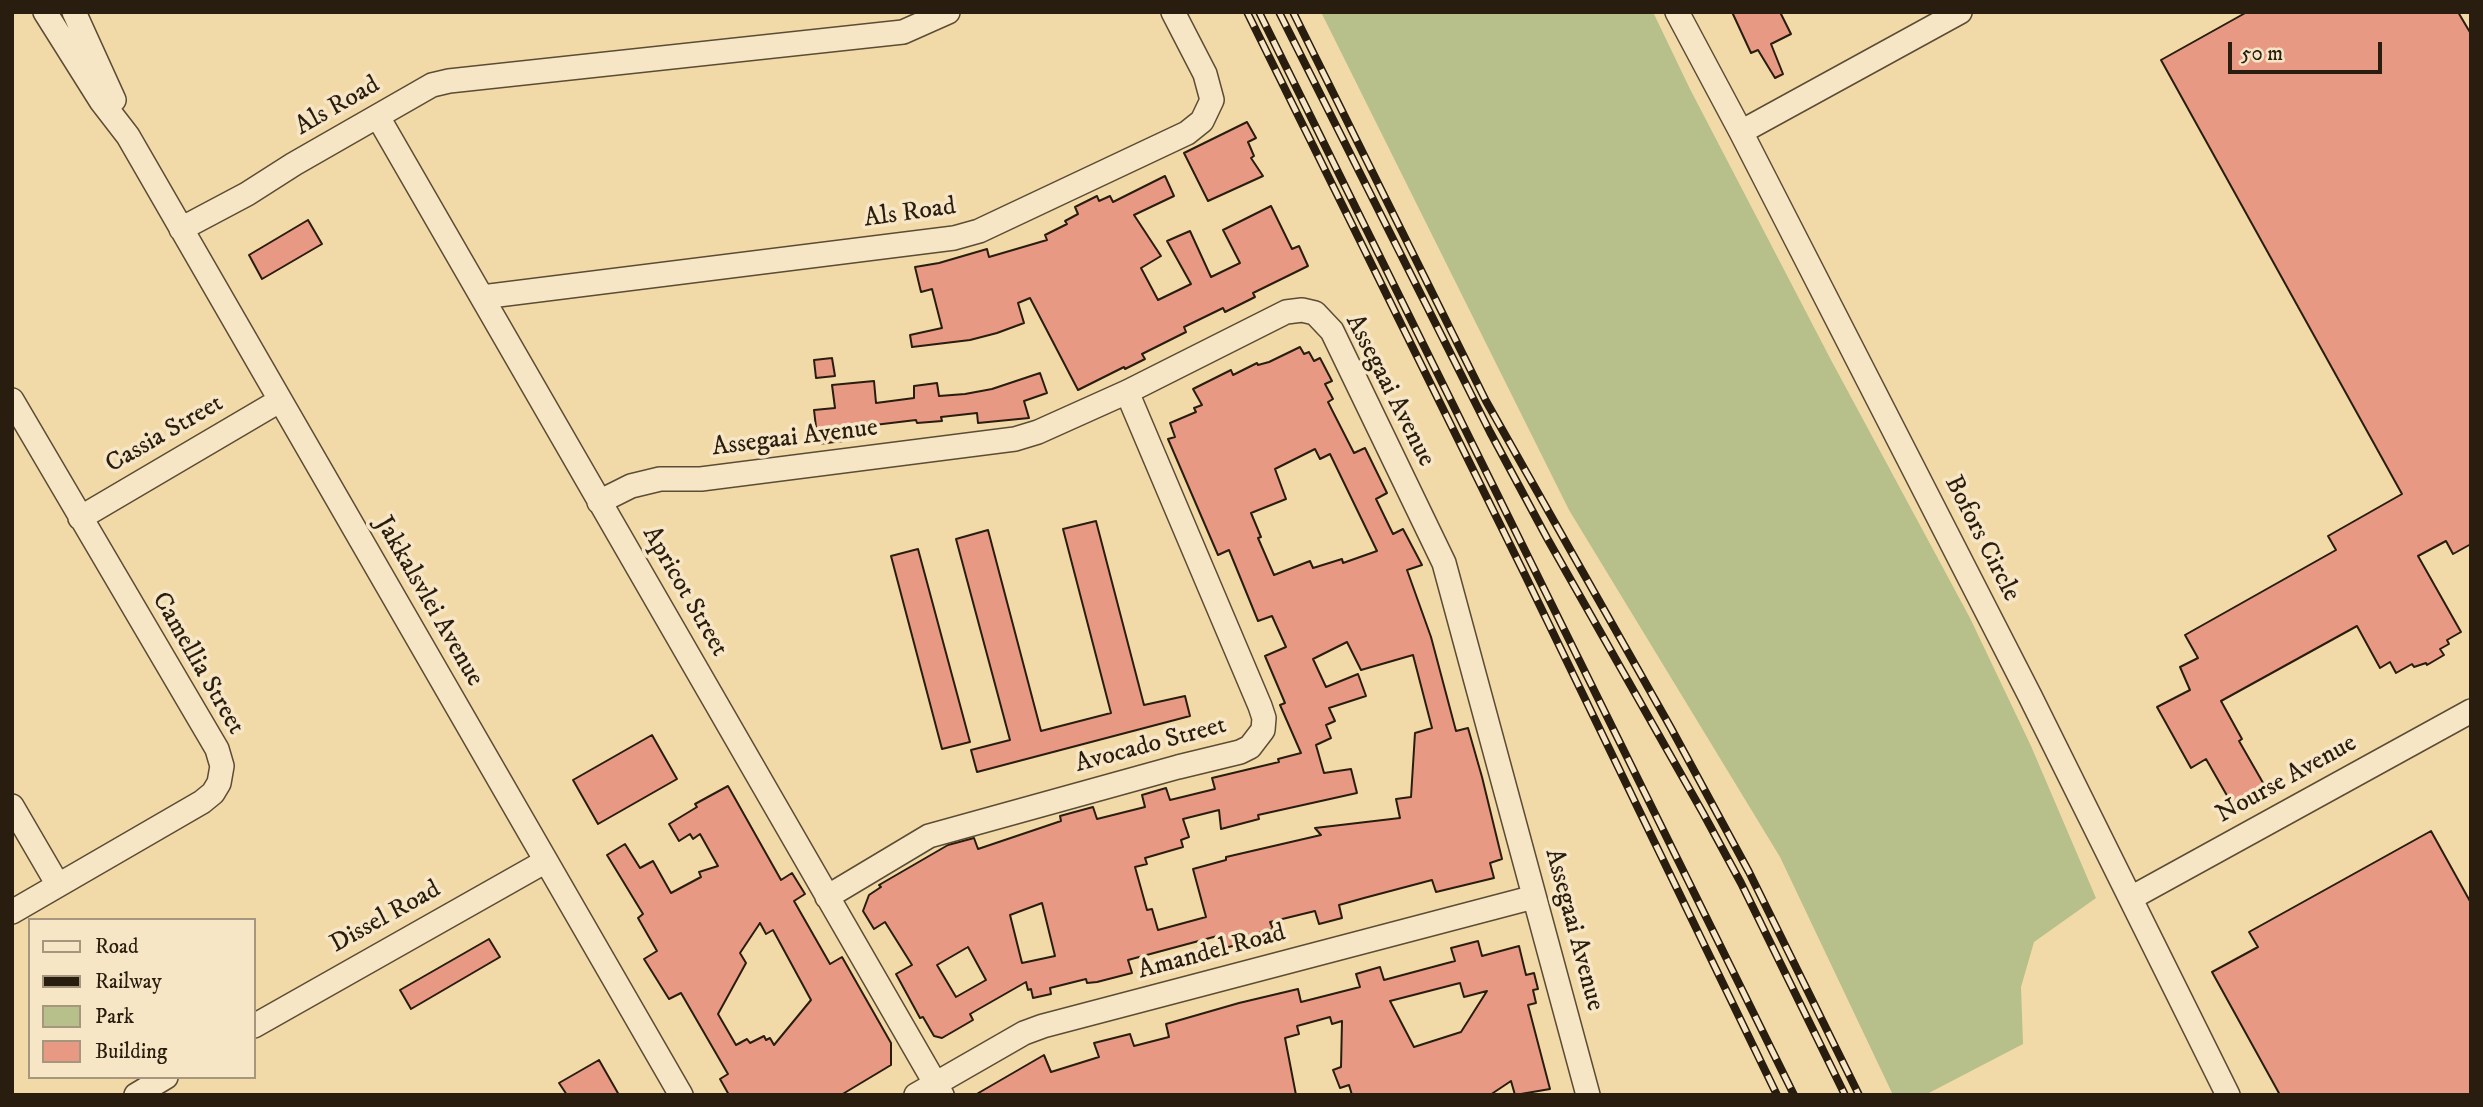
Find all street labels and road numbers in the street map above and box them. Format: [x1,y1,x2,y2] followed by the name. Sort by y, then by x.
[290,70,386,144] street label: Als Road
[862,192,958,236] street label: Als Road
[1337,310,1441,472] street label: Assegaai Avenue
[101,389,229,481] street label: Cassia Street
[710,413,880,465] street label: Assegaai Avenue
[1936,471,2026,607] street label: Bofors Circle
[367,512,489,692] street label: Jakkalsvlei Avenue
[634,521,734,663] street label: Apricot Street
[144,587,250,741] street label: Camellia Street
[1072,711,1230,781] street label: Avocado Street
[2211,729,2363,831] street label: Nourse Avenue
[1536,845,1610,1015] street label: Assegaai Avenue
[325,875,447,961] street label: Dissel Road
[1135,918,1289,988] street label: Amandel Road

